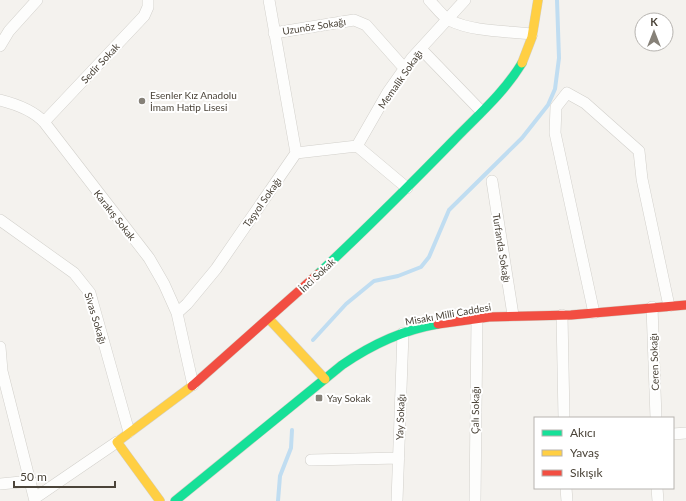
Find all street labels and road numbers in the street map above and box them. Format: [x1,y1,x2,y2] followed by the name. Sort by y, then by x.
[281,15,347,37] street label: Uzunöz Sokağı
[78,40,122,86] street label: Sedir Sokak
[375,47,425,111] street label: Memalik Sokağı
[240,175,284,229] street label: Taşyol Sokağı
[92,187,139,243] street label: Karakış Sokak
[491,213,513,283] street label: Turfanda Sokağı
[297,255,338,294] street label: İnci Sokak
[82,291,110,345] street label: Sivas Sokağı
[404,301,492,327] street label: Misakı Milli Caddesi
[647,333,661,391] street label: Ceren Sokağı
[469,386,481,434] street label: Çalı Sokağı
[393,394,407,440] street label: Yay Sokağı

